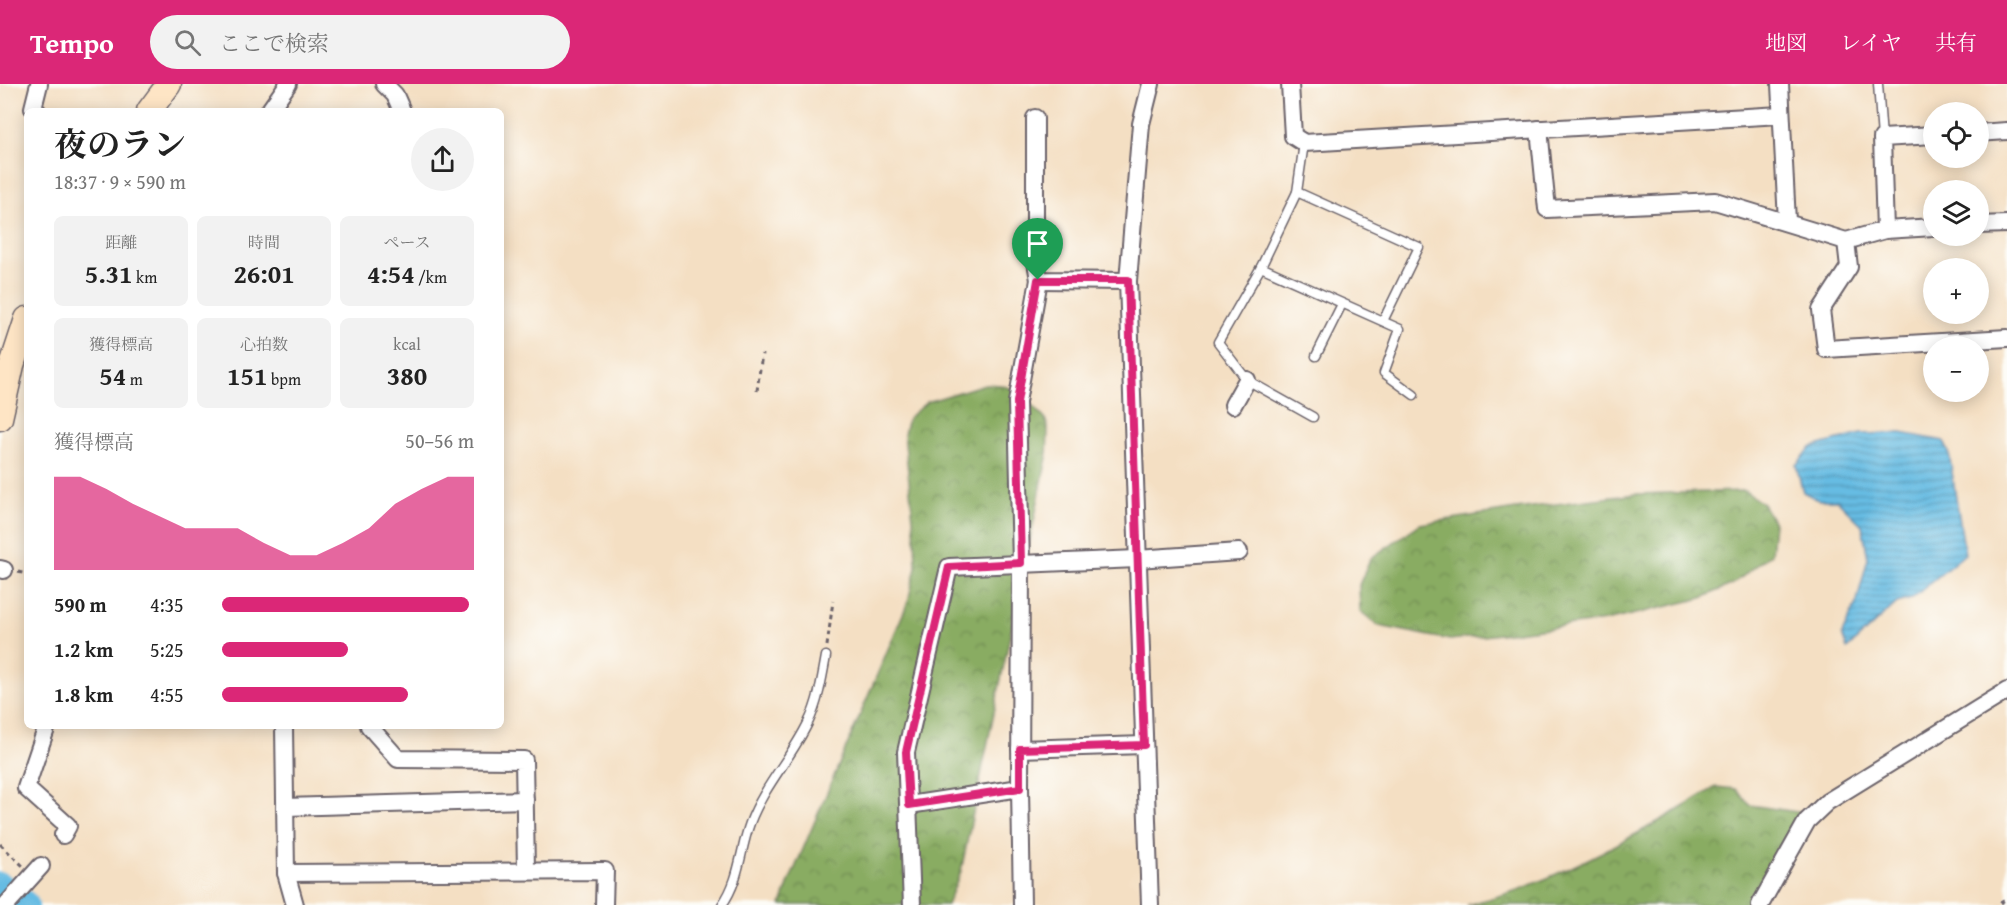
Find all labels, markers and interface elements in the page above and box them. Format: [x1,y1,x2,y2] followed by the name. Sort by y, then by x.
[150,15,570,69] search box
[30,22,114,63] text: Tempo
[171,26,204,59] icon: search
[219,27,329,59] text: ここで検索
[1765,27,1807,58] text: 地図
[1840,27,1902,58] text: レイヤ
[1935,27,1977,58] text: 共有
[1923,102,1989,402] map controls
[1923,102,1989,168] button: locate
[54,120,186,168] text: 夜のラン
[411,128,474,191] button: share
[54,167,186,196] text: 18:37 · 9 × 590 m
[1923,180,1989,246] button: layers
[1012,218,1063,280] pin
[1021,227,1054,260] icon: arrive
[105,230,137,254] text: 距離
[248,230,280,254] text: 時間
[383,230,431,254] text: ペース
[85,254,133,293] text: 5.31
[233,254,295,293] text: 26:01
[367,254,415,293] text: 4:54
[1923,258,1989,324] button: +
[133,265,157,289] text: km
[415,265,447,289] text: /km
[89,332,153,356] text: 獲得標高
[240,332,288,356] text: 心拍数
[393,332,421,356] text: kcal
[1923,336,1989,402] button: −
[99,356,126,395] text: 54
[227,356,267,395] text: 151
[387,356,427,395] text: 380
[126,367,143,391] text: m
[267,367,301,391] text: bpm
[405,426,474,455] text: 50–56 m
[54,427,134,456] text: 獲得標高
[54,590,107,619] text: 590 m
[150,590,184,619] text: 4:35
[54,635,113,664] text: 1.2 km
[150,635,184,664] text: 5:25
[54,680,113,709] text: 1.8 km
[150,680,184,709] text: 4:55

